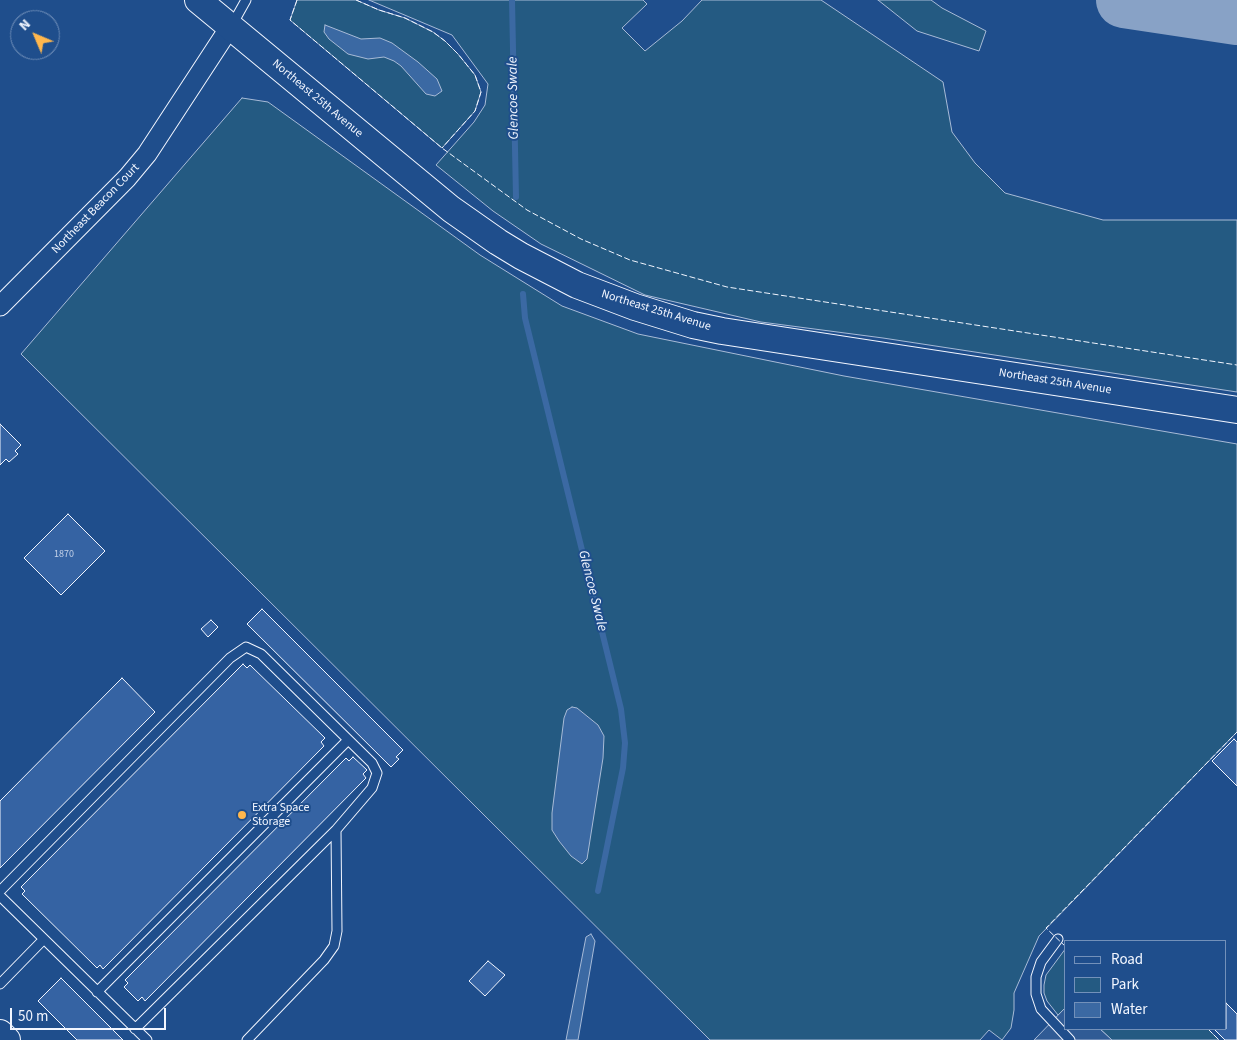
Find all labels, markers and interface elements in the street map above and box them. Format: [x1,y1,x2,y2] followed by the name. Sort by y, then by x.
[10,10,60,60] north arrow
[15,15,35,35] text: N
[505,56,523,140] water label: Glencoe Swale
[269,57,365,141] street label: Northeast 25th Avenue
[49,161,143,257] street label: Northeast Beacon Court
[599,287,713,335] street label: Northeast 25th Avenue
[998,366,1112,398] street label: Northeast 25th Avenue
[54,549,74,561] house number: 1870
[574,549,610,633] water label: Glencoe Swale
[252,801,310,829] place label: Extra Space Storage
[236,809,248,821] marker: Extra Space Storage
[1064,940,1227,1030] legend
[1111,949,1143,970] text: Road
[1111,974,1139,995] text: Park
[12,998,169,1030] scale bar
[1111,999,1147,1020] text: Water
[18,1006,48,1027] text: 50 m

